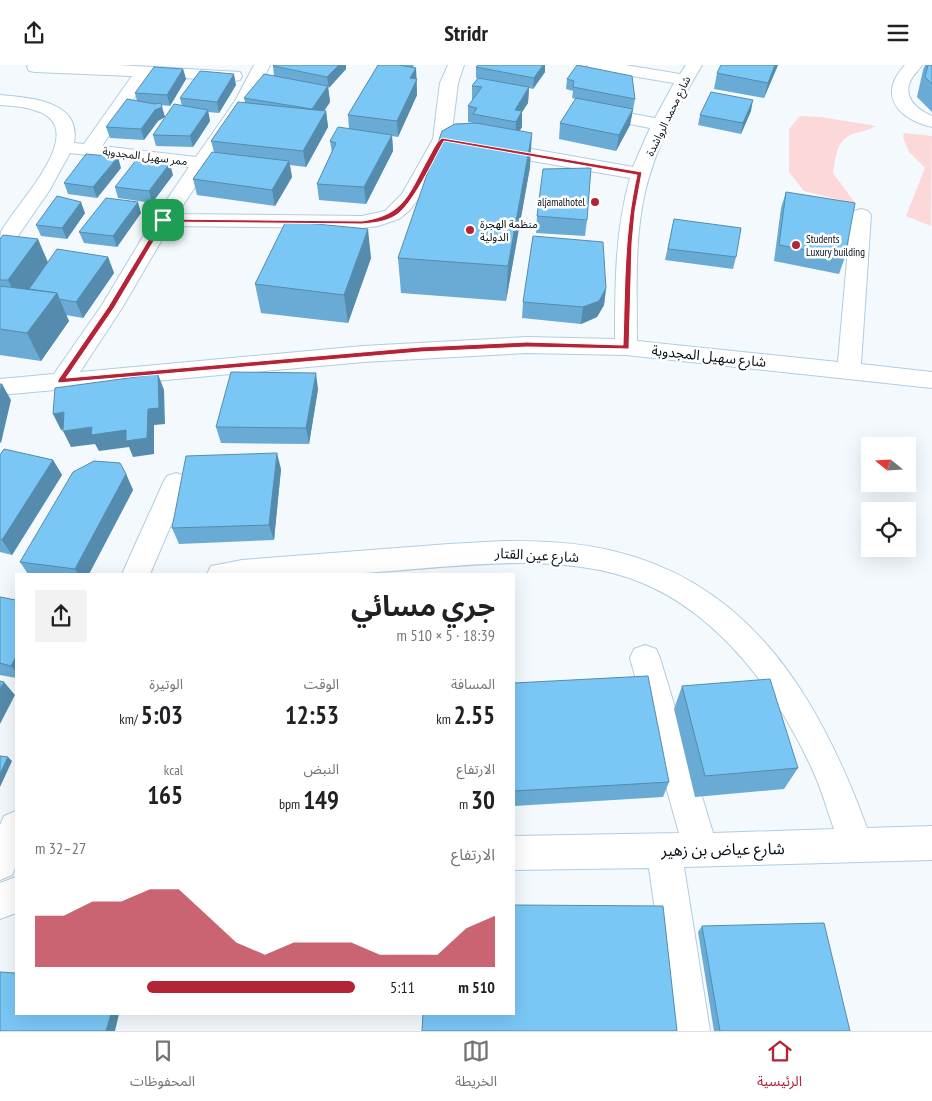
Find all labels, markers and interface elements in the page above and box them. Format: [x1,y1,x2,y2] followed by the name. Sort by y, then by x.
[20,19,48,47] icon: share
[444,19,488,47] text: Stridr
[884,19,912,47] icon: menu
[643,73,695,159] street label: شارع محمد الرواشدة
[102,144,188,168] street label: ممر سهيل المجدوبة
[538,195,585,209] place label: aljamalhotel
[589,196,601,208] marker: aljamalhotel
[142,199,184,241] pin
[149,206,177,234] icon: arrive
[480,217,538,244] place label: منظمة الهجرة الدولية
[464,224,476,236] marker: منظمة الهجرة الدولية
[806,232,865,259] place label: Students Luxury building
[790,239,802,251] marker: Students Luxury building
[651,341,767,373] street label: شارع سهيل المجدوبة
[861,437,916,493] north arrow
[861,437,916,557] map controls
[861,502,916,557] button: locate
[493,544,579,568] street label: شارع عين القتار
[351,587,495,624] text: جري مسائي
[35,590,87,642] button: share
[397,625,495,645] text: 18:39 · 5 × 510 m
[149,675,183,693] text: الوتيرة
[304,675,339,693] text: الوقت
[451,675,495,693] text: المسافة
[141,699,183,731] text: 5:03
[285,699,339,731] text: 12:53
[454,699,495,731] text: 2.55
[119,710,141,728] text: /km
[436,710,454,728] text: km
[303,760,339,778] text: النبض
[457,760,495,778] text: الارتفاع
[164,761,183,779] text: kcal
[147,779,183,811] text: 165
[303,784,339,816] text: 149
[471,784,495,816] text: 30
[279,795,303,813] text: bpm
[459,795,471,813] text: m
[35,838,86,858] text: 27–32 m
[660,838,785,863] street label: شارع عياض بن زهير
[451,844,495,864] text: الارتفاع
[390,977,415,997] text: 5:11
[458,977,495,997] text: 510 m
[130,1037,195,1096] tab: المحفوظات
[455,1037,497,1096] tab: الخريطة
[757,1037,802,1096] tab: الرئيسية

